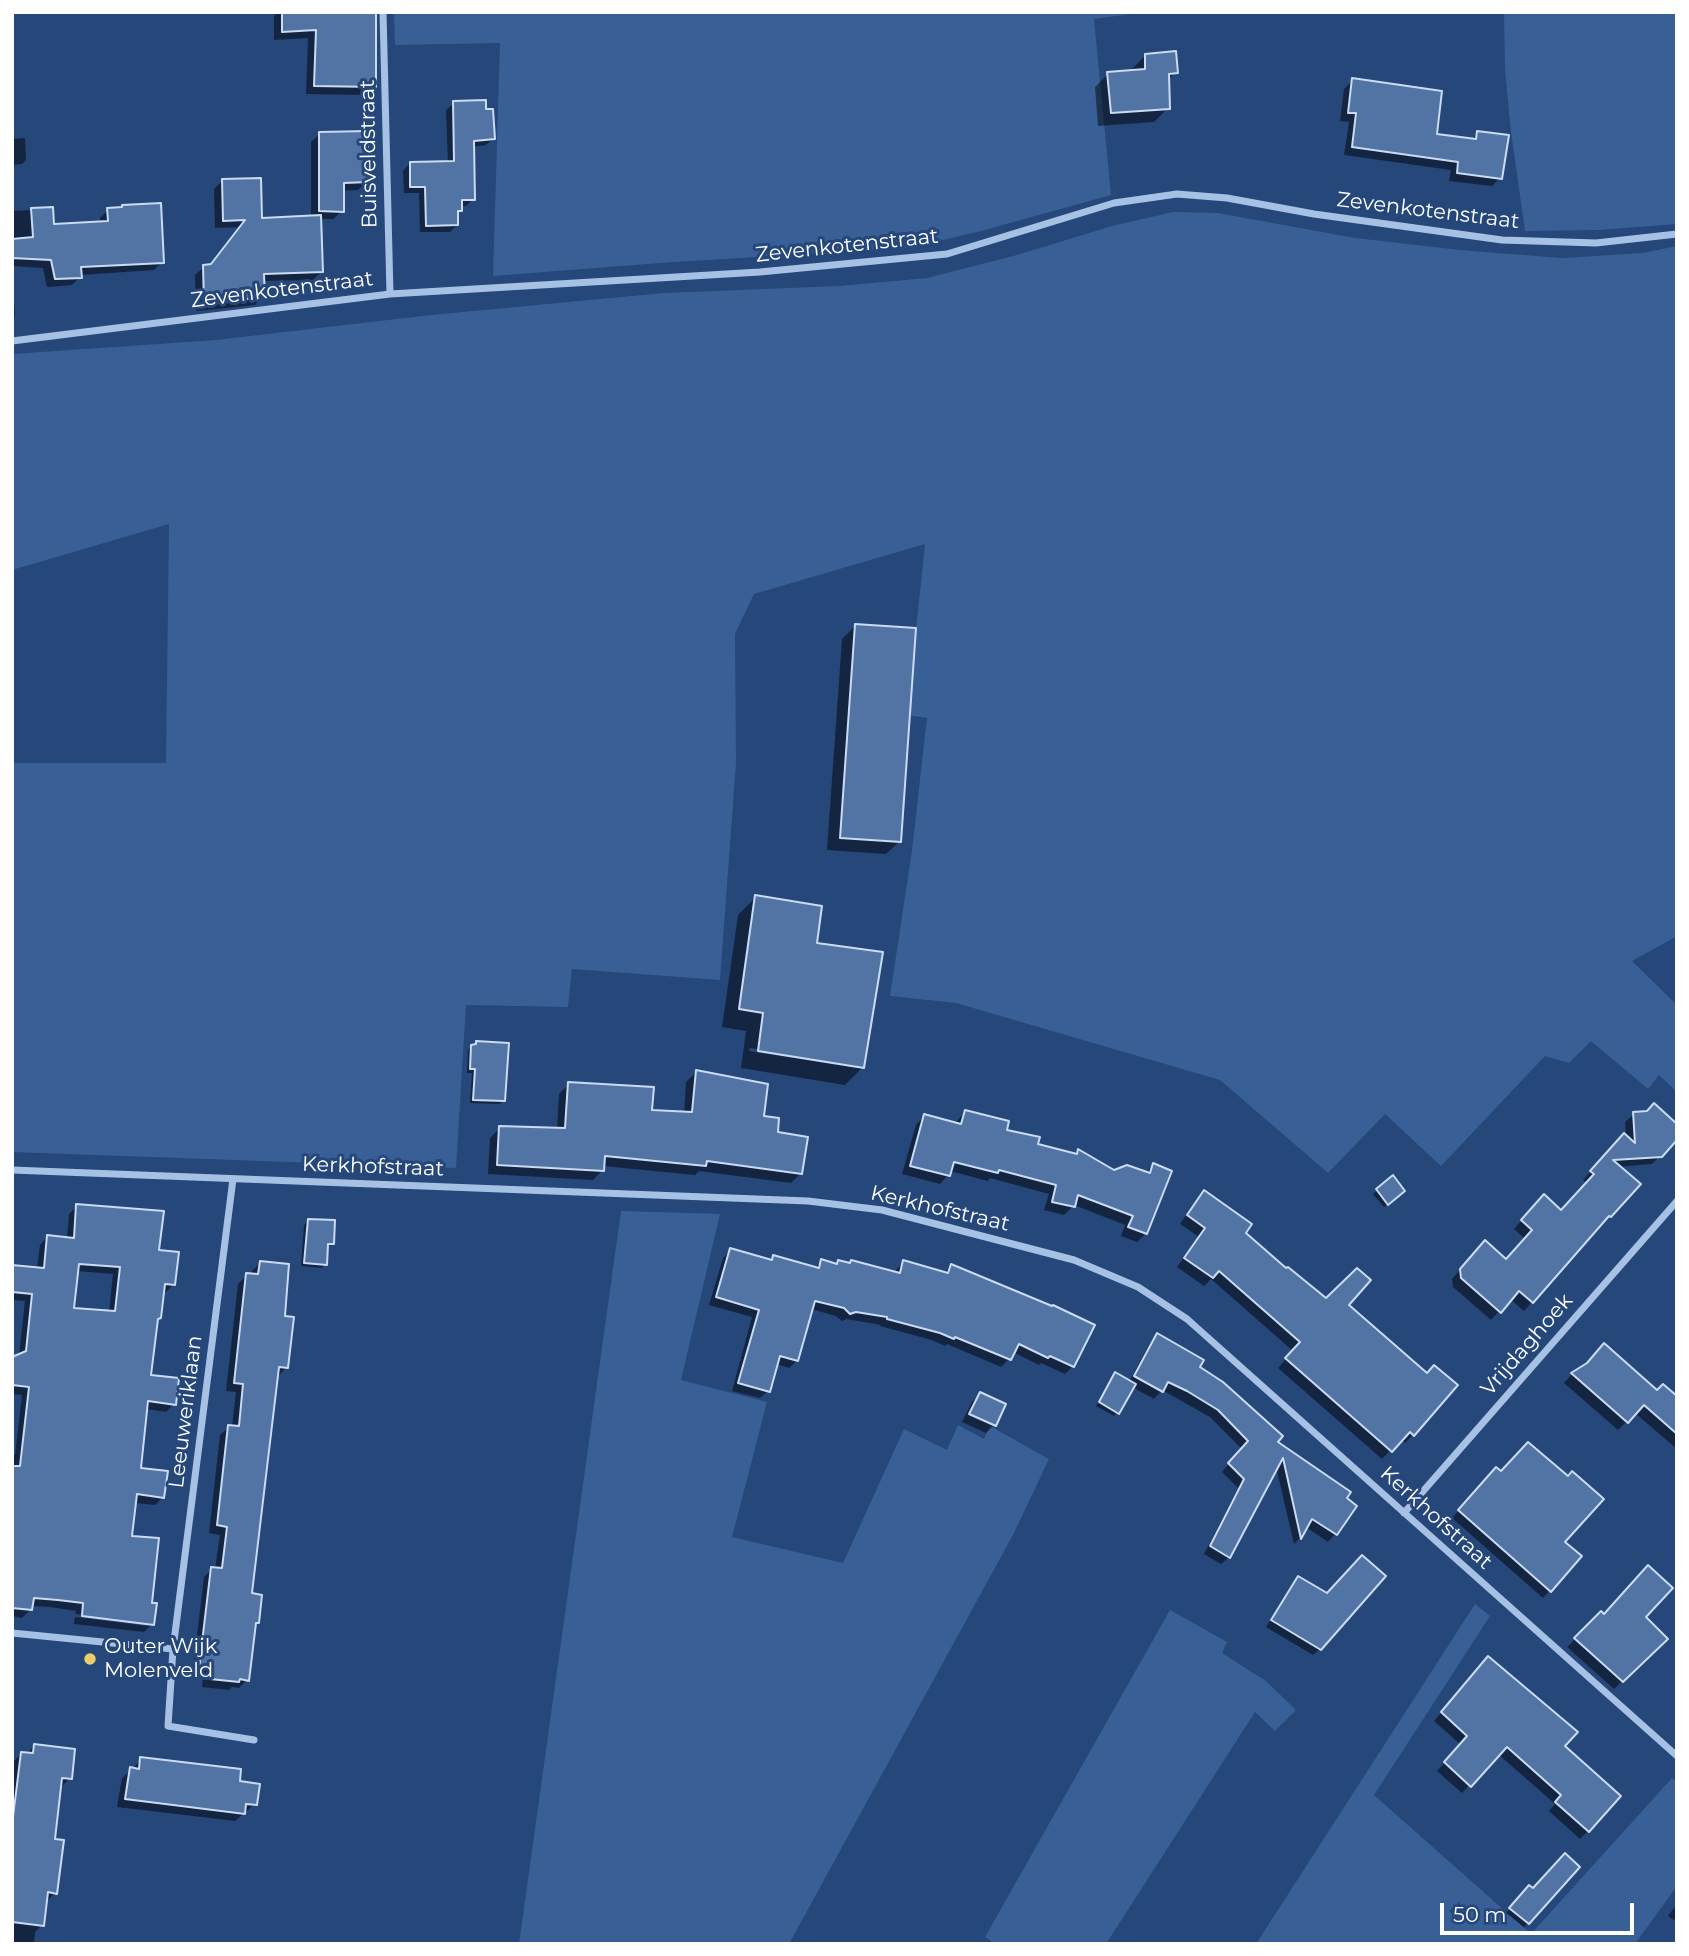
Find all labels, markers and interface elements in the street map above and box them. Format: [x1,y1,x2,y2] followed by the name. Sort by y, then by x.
[355,79,383,229] street label: Buisveldstraat
[1335,187,1521,235] street label: Zevenkotenstraat
[754,224,940,268] street label: Zevenkotenstraat
[189,266,375,314] street label: Zevenkotenstraat
[302,1152,444,1182] street label: Kerkhofstraat
[868,1181,1012,1237] street label: Kerkhofstraat
[1476,1289,1578,1401] street label: Vrijdaghoek
[164,1334,208,1490] street label: Leeuweriklaan
[1375,1461,1497,1575] street label: Kerkhofstraat
[104,1634,217,1684] place label: Outer Wijk Molenveld
[82,1651,98,1667] marker: Outer Wijk Molenveld
[1444,1890,1638,1934] scale bar
[1453,1902,1507,1927] text: 50 m

